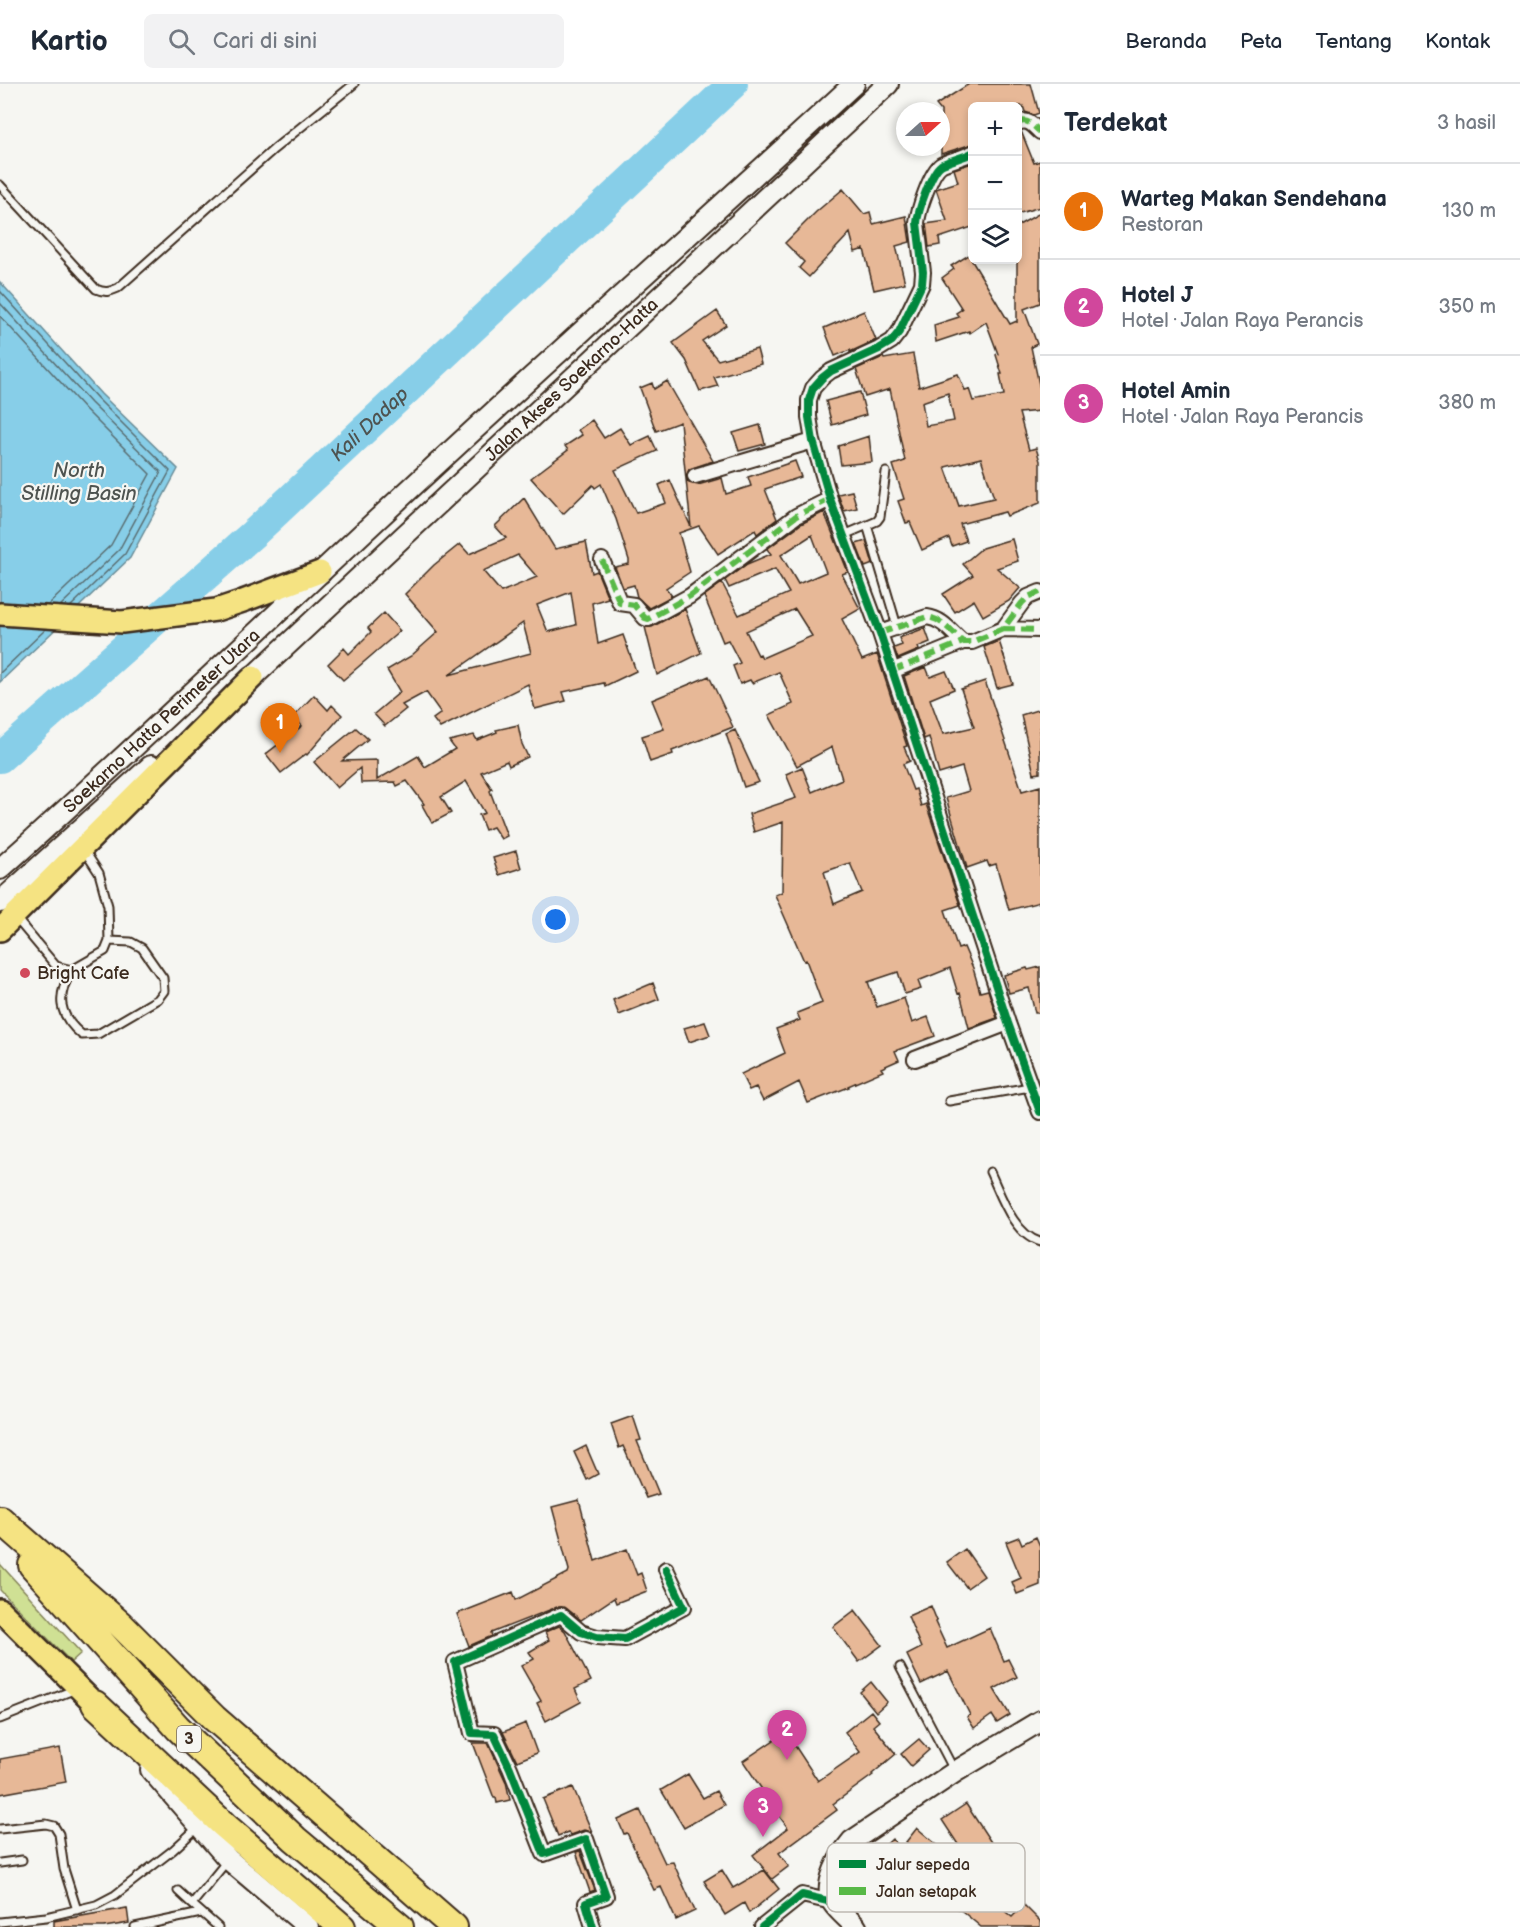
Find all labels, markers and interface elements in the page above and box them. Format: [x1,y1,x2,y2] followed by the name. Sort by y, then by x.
[144,14,564,68] search box
[30,25,108,58] text: Kartio
[165,25,198,58] icon: search
[213,28,317,55] text: Cari di sini
[1125,29,1207,54] text: Beranda
[1240,29,1283,54] text: Peta
[1316,29,1392,54] text: Tentang
[1425,29,1490,54] text: Kontak
[896,102,950,156] north arrow
[968,102,1022,264] map controls
[968,102,1022,156] button: +
[1064,108,1167,139] text: Terdekat
[1437,111,1496,135] text: 3 hasil
[968,156,1022,210] button: −
[1121,186,1387,213] text: Warteg Makan Sendehana
[1079,199,1088,223] text: 1
[1442,199,1496,223] text: 130 m
[968,210,1022,264] button: layers
[1121,213,1203,237] text: Restoran
[1121,282,1193,309] text: Hotel J
[480,294,662,465] street label: Jalan Akses Soekarno-Hatta
[1078,295,1089,319] text: 2
[1439,295,1496,319] text: 350 m
[1121,309,1363,333] text: Hotel · Jalan Raya Perancis
[1121,378,1230,405] text: Hotel Amin
[326,382,414,467] water label: Kali Dadap
[1078,391,1089,415] text: 3
[1438,391,1496,415] text: 380 m
[1121,405,1363,429] text: Hotel · Jalan Raya Perancis
[21,459,137,506] water label: North Stilling Basin
[59,625,264,817] street label: Soekarno Hatta Perimeter Utara
[260,704,300,753] pin: 1
[541,905,570,934] your location
[37,963,130,984] place label: Bright Cafe
[18,966,32,980] marker: Bright Cafe
[768,1710,806,1760] pin: 2
[177,1726,201,1752] road number: 3
[744,1788,783,1837] pin: 3
[827,1843,1025,1912] legend
[876,1856,970,1875] text: Jalur sepeda
[876,1883,976,1902] text: Jalan setapak

